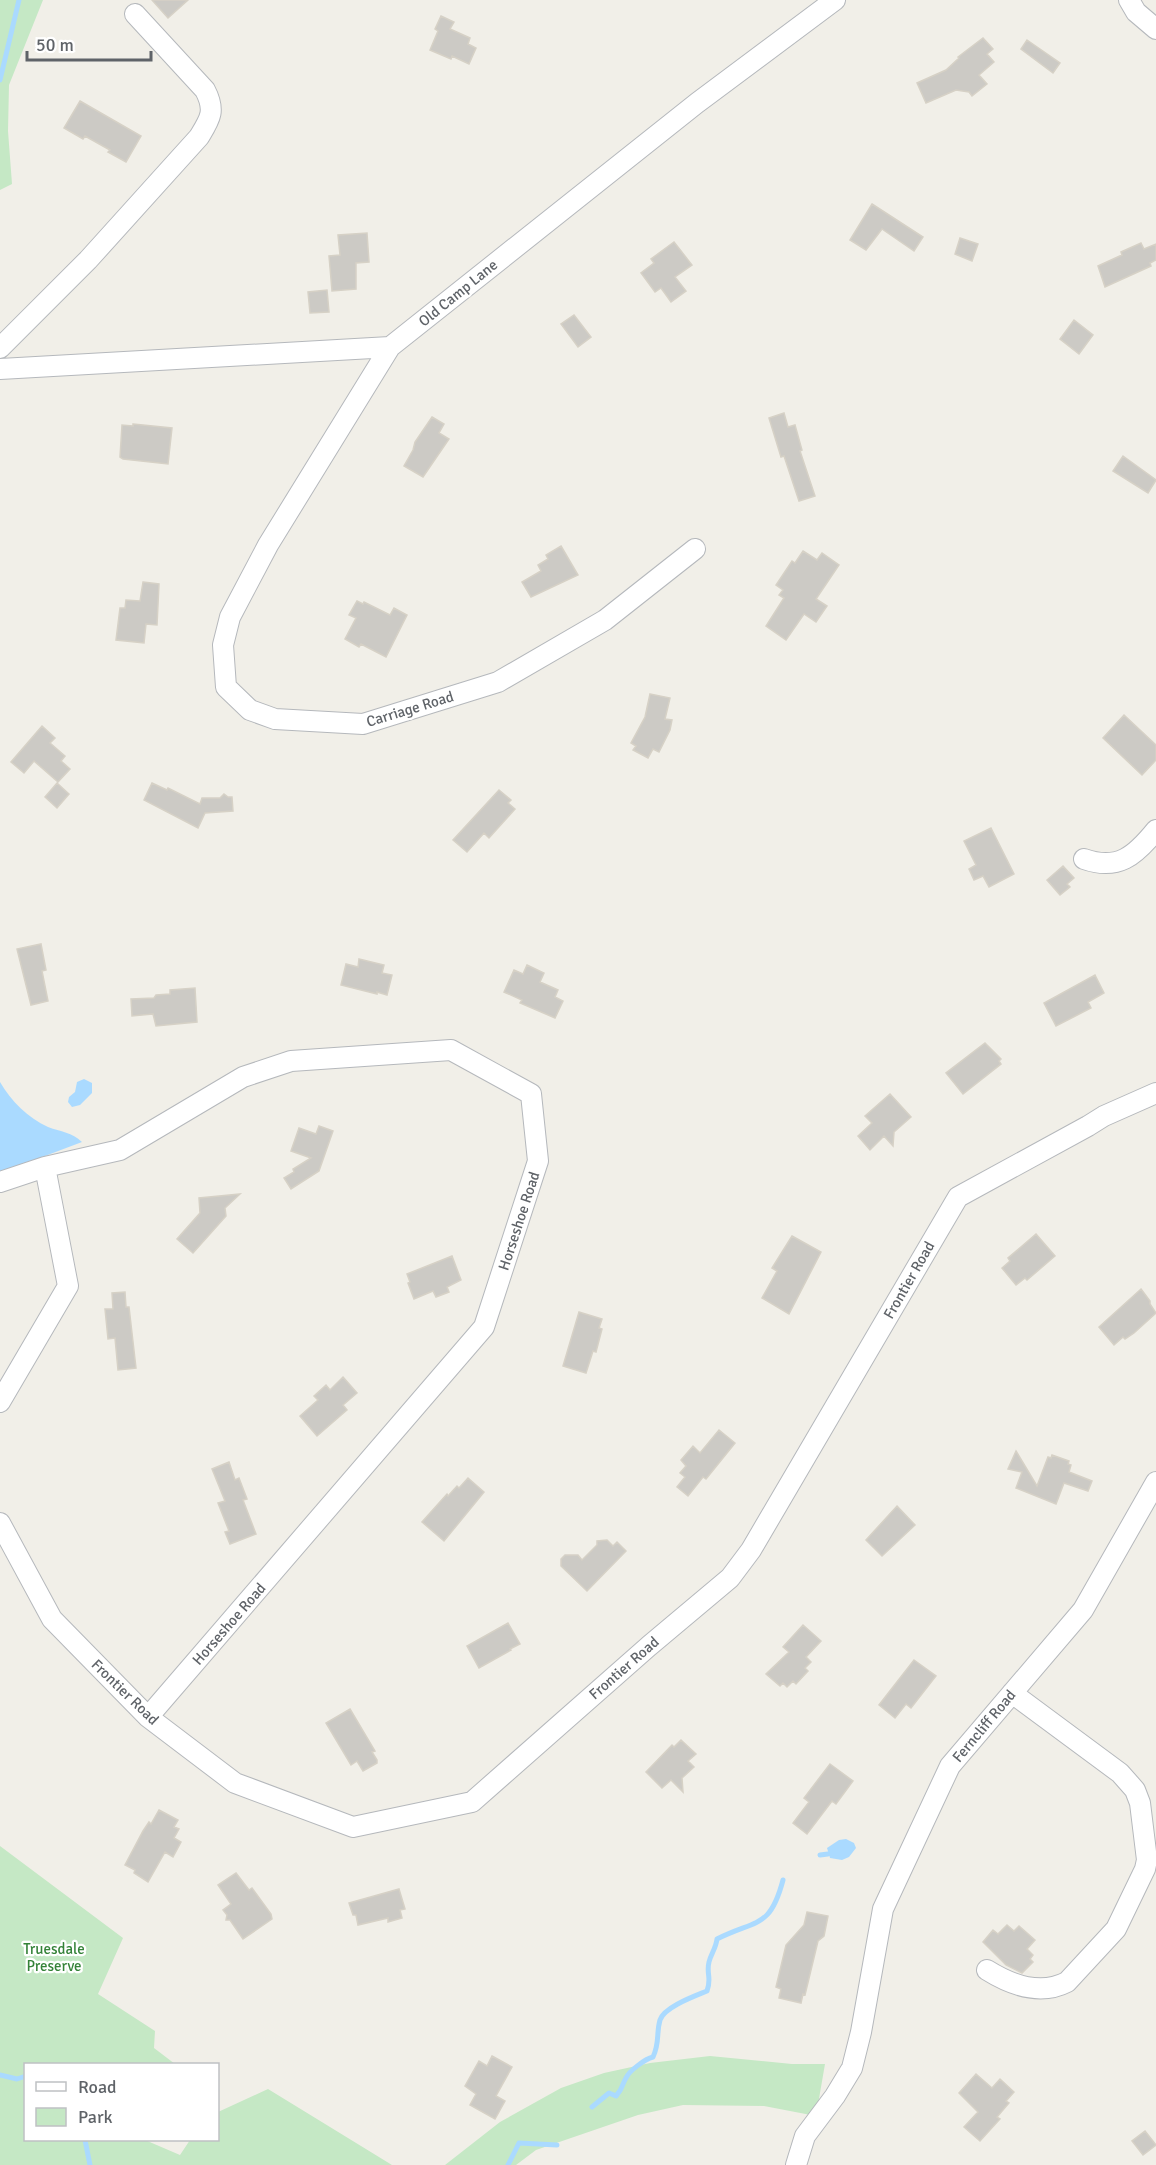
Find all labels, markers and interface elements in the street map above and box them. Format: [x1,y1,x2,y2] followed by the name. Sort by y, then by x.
[27,24,152,62] scale bar
[36,34,74,56] text: 50 m
[415,256,501,330] street label: Old Camp Lane
[364,687,456,731] street label: Carriage Road
[495,1169,543,1273] street label: Horseshoe Road
[880,1238,938,1322] street label: Frontier Road
[188,1579,270,1669] street label: Horseshoe Road
[585,1633,663,1703] street label: Frontier Road
[88,1655,162,1729] street label: Frontier Road
[948,1686,1020,1766] street label: Ferncliff Road
[23,1940,85,1975] park label: Truesdale Preserve
[24,2063,219,2141] legend
[78,2076,117,2098] text: Road
[78,2106,113,2128] text: Park

